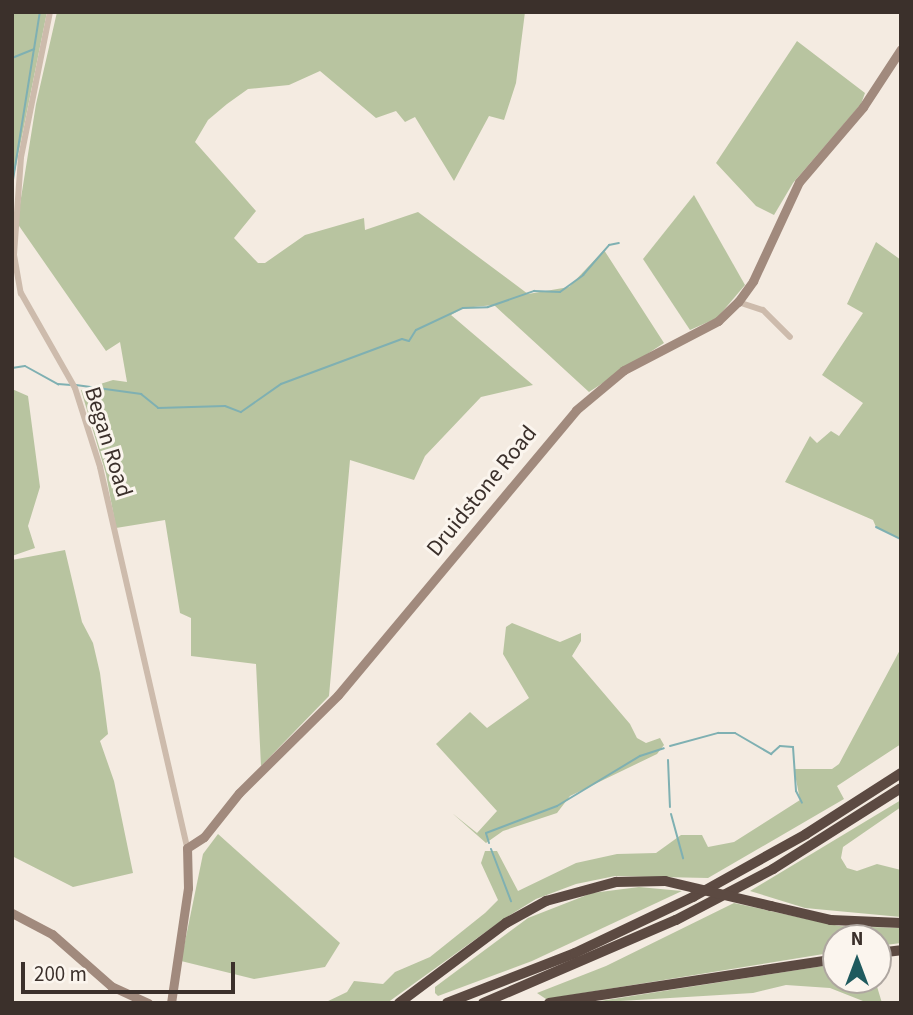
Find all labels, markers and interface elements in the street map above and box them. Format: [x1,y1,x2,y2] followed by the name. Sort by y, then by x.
[78,383,138,501] street label: Began Road
[421,420,543,562] street label: Druidstone Road
[822,924,892,994] north arrow
[851,926,863,953] text: N
[24,948,238,992] scale bar
[34,959,87,989] text: 200 m

